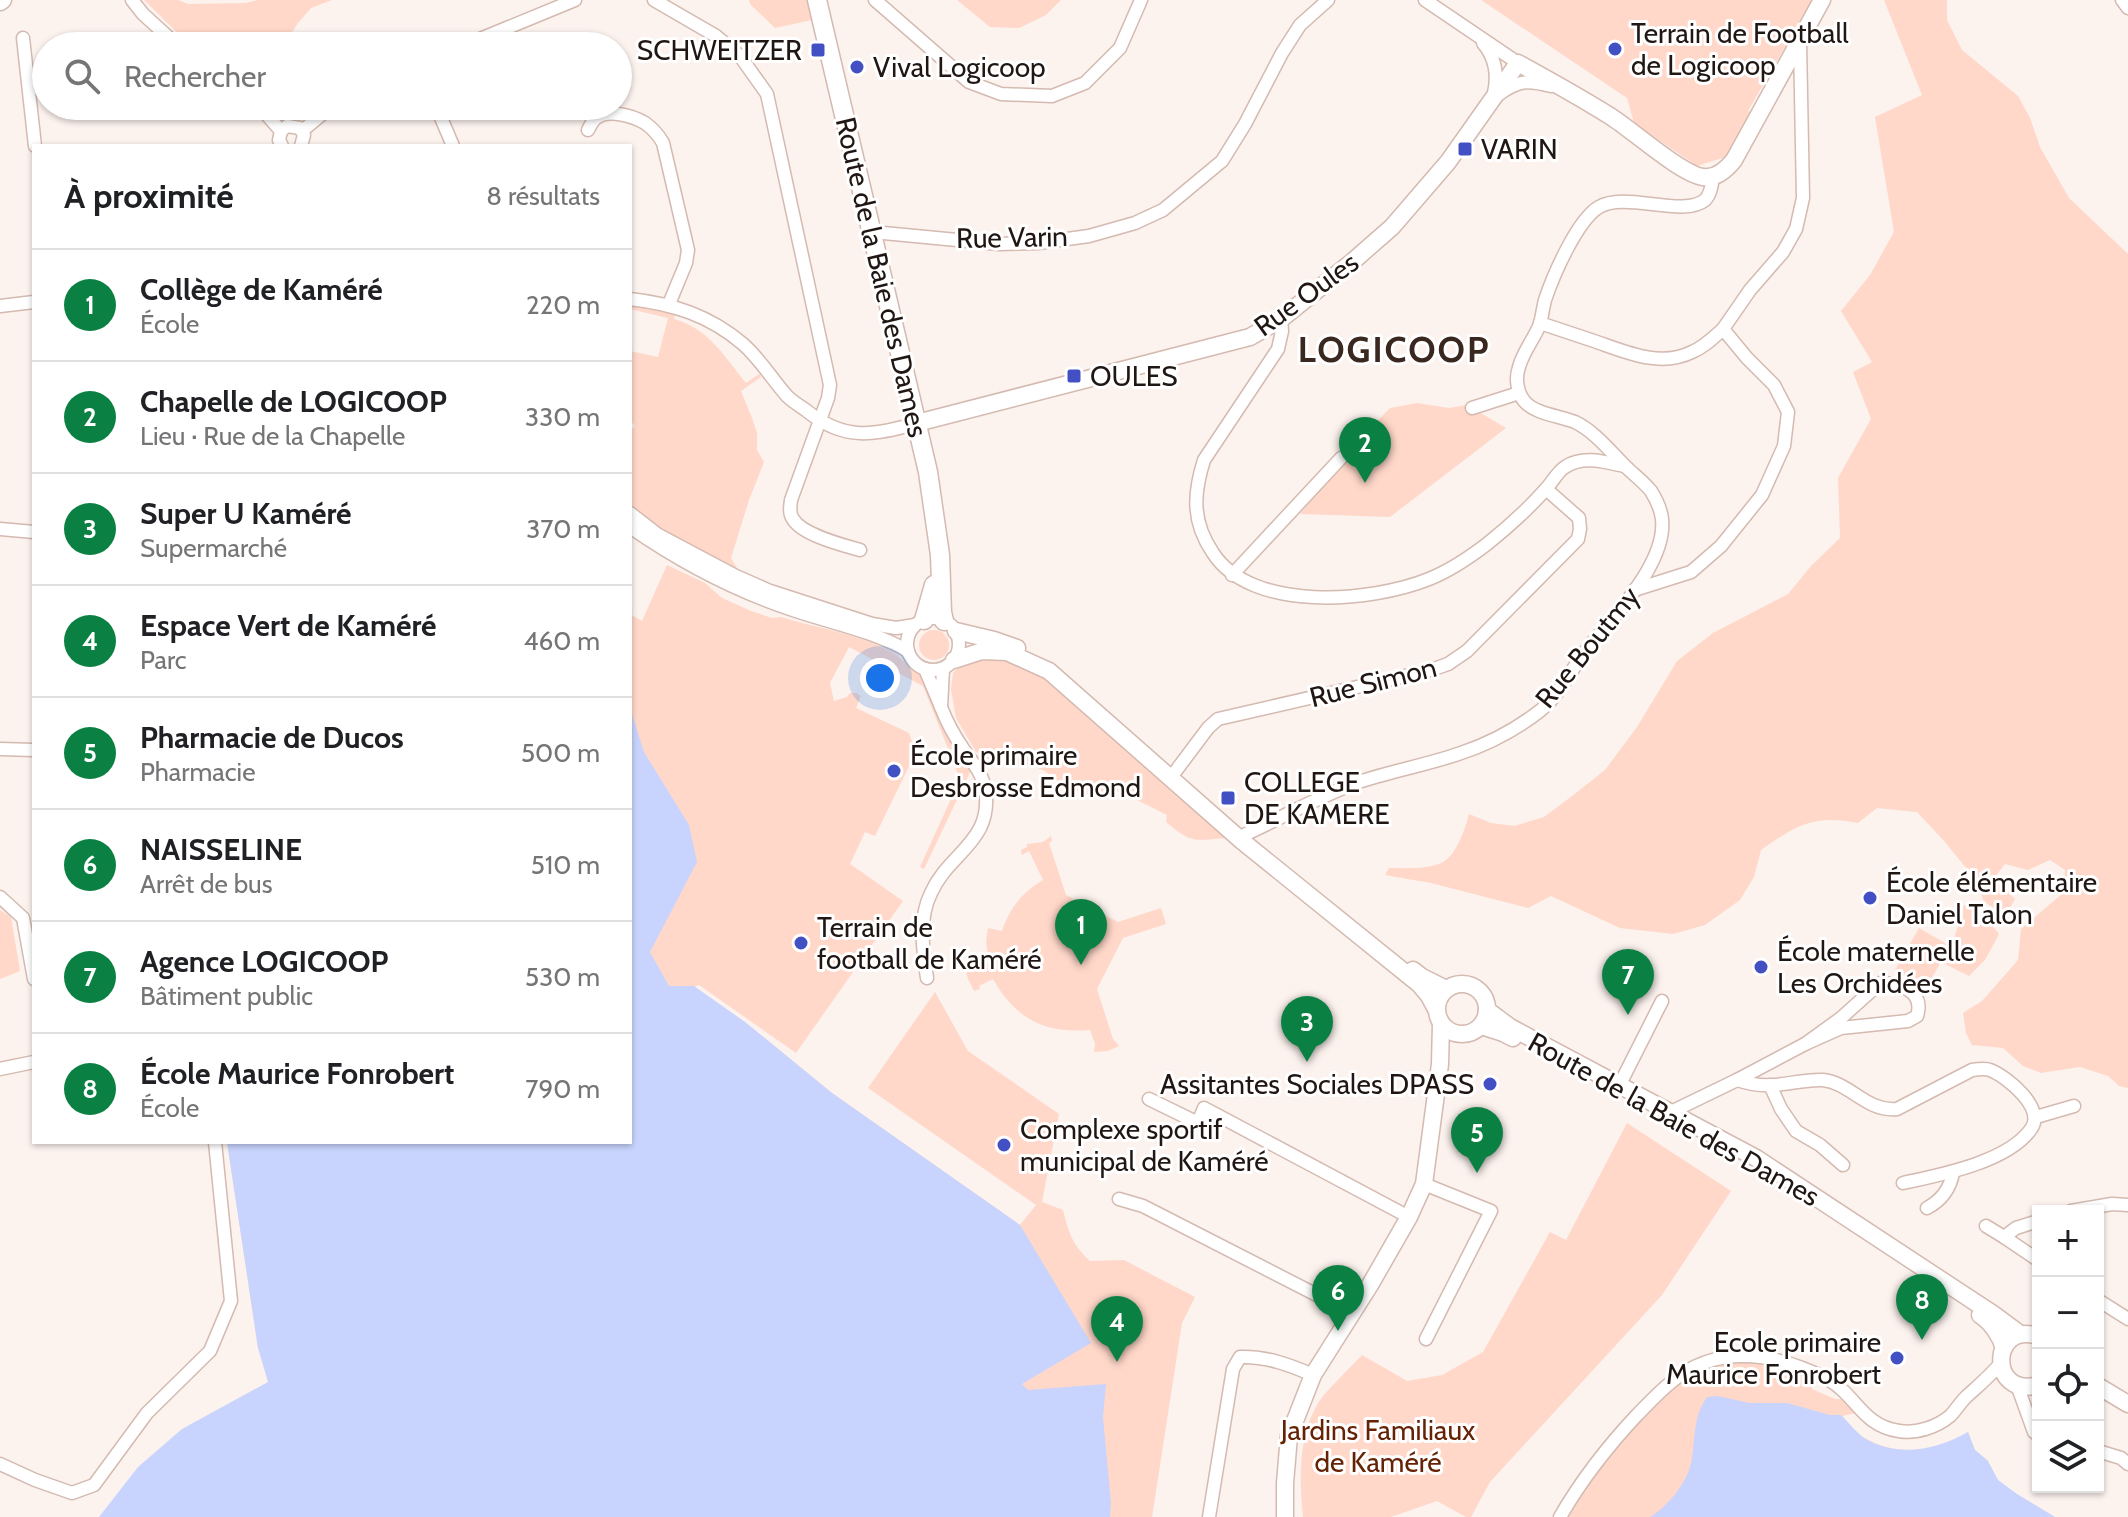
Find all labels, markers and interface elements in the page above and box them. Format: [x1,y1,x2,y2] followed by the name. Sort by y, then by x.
[1631,16,1849,82] place label: Terrain de Football de Logicoop
[32,32,632,120] search box
[637,33,802,67] place label: SCHWEITZER
[1606,40,1624,58] marker: Terrain de Football de Logicoop
[809,41,827,59] marker: SCHWEITZER
[873,50,1046,84] place label: Vival Logicoop
[60,54,104,98] icon: search
[124,58,266,95] text: Rechercher
[848,58,866,76] marker: Vival Logicoop
[829,114,935,440] street label: Route de la Baie des Dames
[1481,132,1558,166] place label: VARIN
[1456,140,1474,158] marker: VARIN
[64,175,234,217] text: À proximité
[486,180,600,212] text: 8 résultats
[956,219,1068,255] street label: Rue Varin
[1247,245,1365,343] street label: Rue Oules
[140,271,383,308] text: Collège de Kaméré
[85,289,95,321] text: 1
[526,289,600,321] text: 220 m
[140,308,199,340] text: École
[1298,327,1490,371] district label: LOGICOOP
[1090,359,1178,393] place label: OULES
[1065,367,1083,385] marker: OULES
[140,383,447,420] text: Chapelle de LOGICOOP
[83,401,97,433] text: 2
[525,401,600,433] text: 330 m
[1339,417,1391,483] pin: 2
[140,420,405,452] text: Lieu · Rue de la Chapelle
[140,495,352,532] text: Super U Kaméré
[83,513,97,545] text: 3
[526,513,600,545] text: 370 m
[140,532,287,564] text: Supermarché
[1528,579,1646,715] street label: Rue Boutmy
[140,607,437,644] text: Espace Vert de Kaméré
[82,625,98,657] text: 4
[523,625,600,657] text: 460 m
[140,644,187,676] text: Parc
[1306,650,1440,714] street label: Rue Simon
[860,658,900,698] your location
[140,719,404,756] text: Pharmacie de Ducos
[83,737,97,769] text: 5
[521,737,600,769] text: 500 m
[910,738,1141,804] place label: École primaire Desbrosse Edmond
[140,756,255,788] text: Pharmacie
[885,762,903,780] marker: École primaire Desbrosse Edmond
[1244,765,1390,831] place label: COLLEGE DE KAMERE
[1219,789,1237,807] marker: COLLEGE DE KAMERE
[140,831,302,868] text: NAISSELINE
[83,849,97,881] text: 6
[531,849,600,881] text: 510 m
[1886,865,2097,931] place label: École élémentaire Daniel Talon
[140,868,272,900] text: Arrêt de bus
[1861,889,1879,907] marker: École élémentaire Daniel Talon
[1055,899,1107,965] pin: 1
[817,910,1042,976] place label: Terrain de football de Kaméré
[792,934,810,952] marker: Terrain de football de Kaméré
[1777,934,1975,1000] place label: École maternelle Les Orchidées
[140,943,388,980] text: Agence LOGICOOP
[1602,949,1654,1015] pin: 7
[1752,958,1770,976] marker: École maternelle Les Orchidées
[83,961,97,993] text: 7
[525,961,600,993] text: 530 m
[140,980,313,1012] text: Bâtiment public
[1281,996,1333,1062] pin: 3
[1523,1025,1825,1213] street label: Route de la Baie des Dames
[140,1055,454,1092] text: École Maurice Fonrobert
[1160,1067,1474,1101] place label: Assitantes Sociales DPASS
[82,1073,98,1105] text: 8
[525,1073,600,1105] text: 790 m
[1481,1075,1499,1093] marker: Assitantes Sociales DPASS
[140,1092,199,1124] text: École
[1451,1107,1503,1173] pin: 5
[1020,1112,1269,1178] place label: Complexe sportif municipal de Kaméré
[995,1136,1013,1154] marker: Complexe sportif municipal de Kaméré
[2032,1205,2104,1493] map controls
[2032,1205,2104,1277] button: +
[1312,1265,1364,1331] pin: 6
[1896,1274,1948,1340] pin: 8
[2032,1277,2104,1349] button: −
[1091,1296,1143,1362] pin: 4
[1666,1325,1881,1391] place label: Ecole primaire Maurice Fonrobert
[1888,1349,1906,1367] marker: Ecole primaire Maurice Fonrobert
[2032,1349,2104,1421] button: locate
[1280,1413,1475,1479] park label: Jardins Familiaux de Kaméré
[2032,1421,2104,1493] button: layers

